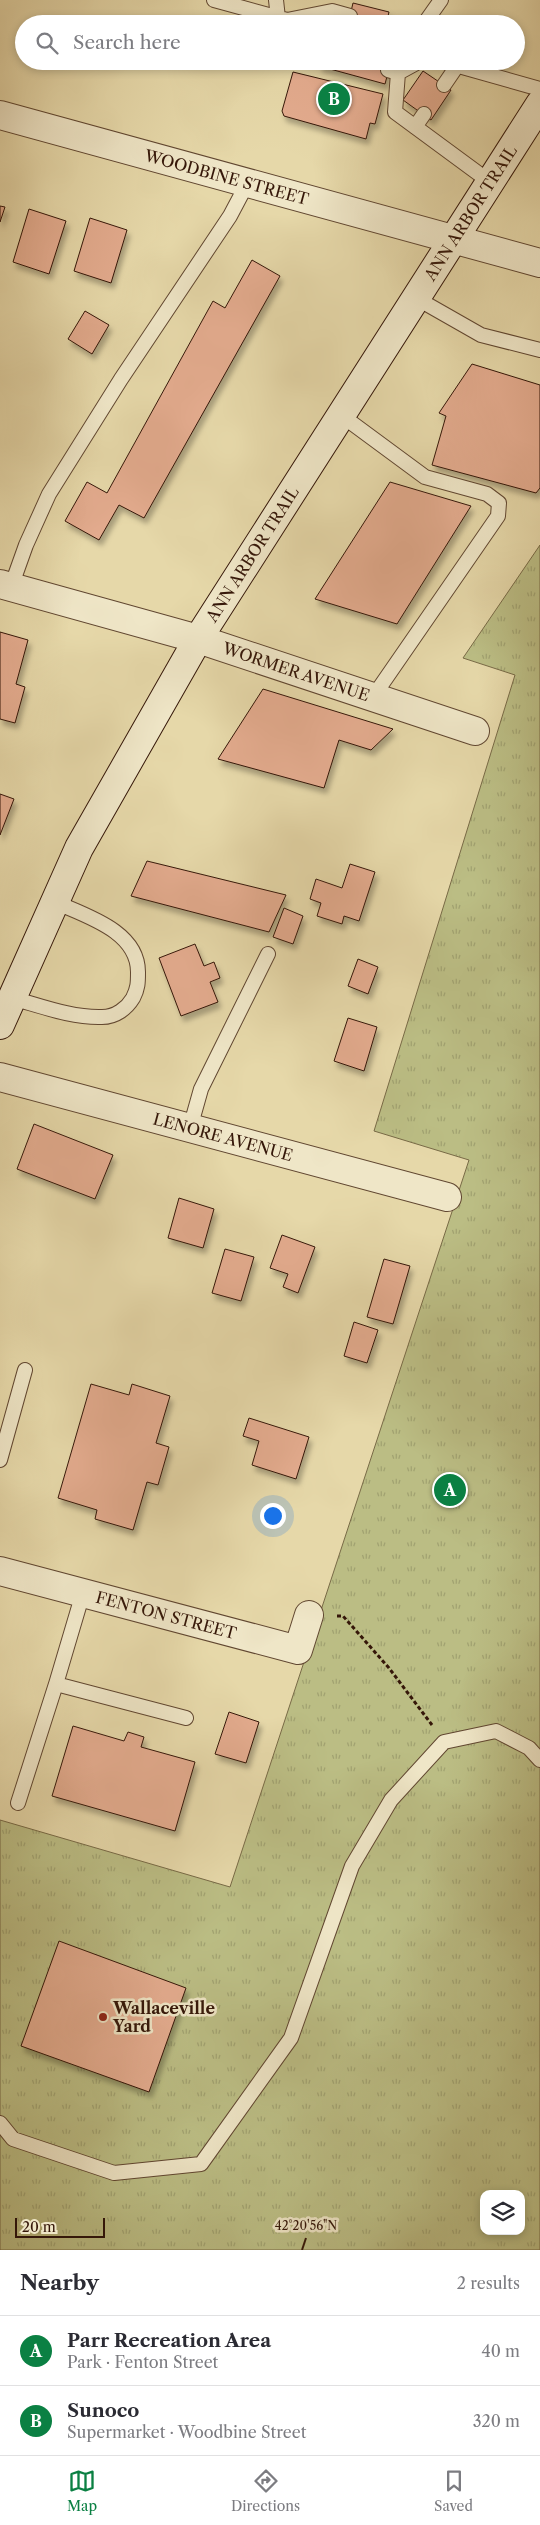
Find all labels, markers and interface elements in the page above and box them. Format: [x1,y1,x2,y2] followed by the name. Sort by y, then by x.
[15,15,525,70] search box
[33,29,61,57] icon: search
[73,31,181,54] text: Search here
[318,80,350,118] pin: B
[419,141,521,285] street label: ANN ARBOR TRAIL
[141,145,311,209] street label: WOODBINE STREET
[201,482,303,626] street label: ANN ARBOR TRAIL
[219,638,372,705] street label: WORMER AVENUE
[151,1109,295,1165] street label: LENORE AVENUE
[434,1471,466,1509] pin: A
[260,1503,286,1529] your location
[94,1587,239,1643] street label: FENTON STREET
[112,1998,215,2036] place label: Wallaceville Yard
[97,2011,109,2023] marker: Wallaceville Yard
[480,2190,525,2235] map controls
[480,2190,525,2235] button: layers
[15,2215,105,2238] scale bar
[22,2218,56,2236] text: 20 m
[275,2218,337,2233] text: 42°20'56"N
[20,2270,99,2295] text: Nearby
[457,2273,520,2293] text: 2 results
[67,2329,271,2352] text: Parr Recreation Area
[30,2341,42,2361] text: A
[481,2341,520,2361] text: 40 m
[67,2352,218,2372] text: Park · Fenton Street
[67,2399,139,2422] text: Sunoco
[30,2411,42,2431] text: B
[473,2411,520,2431] text: 320 m
[67,2422,306,2442] text: Supermarket · Woodbine Street
[67,2467,97,2515] tab: Map
[231,2467,300,2515] tab: Directions
[434,2467,473,2515] tab: Saved

